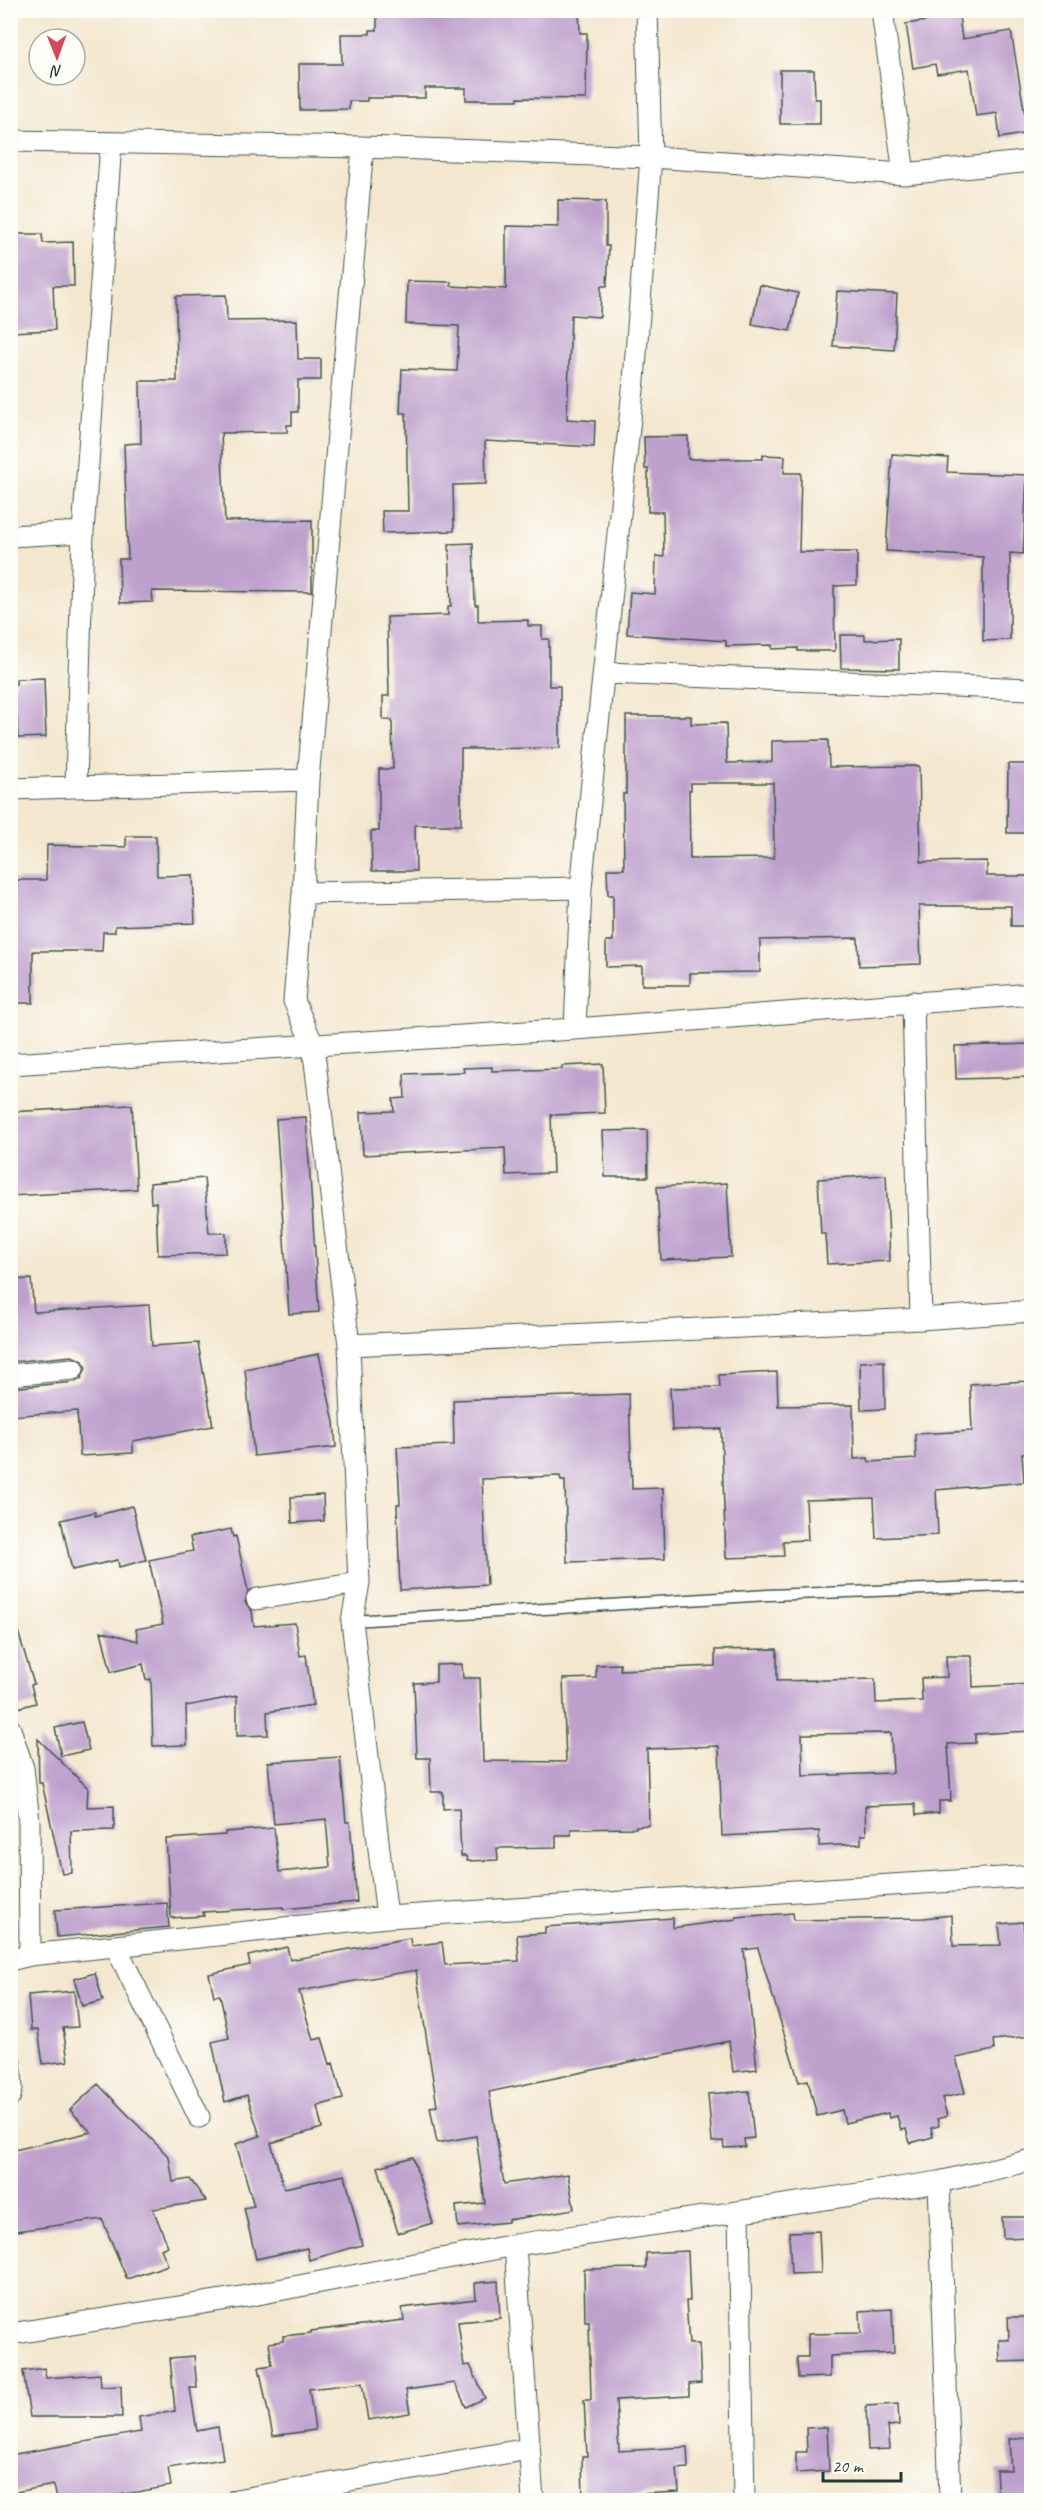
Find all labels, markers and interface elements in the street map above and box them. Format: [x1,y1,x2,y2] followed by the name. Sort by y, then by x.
[27,27,87,87] north arrow
[49,61,62,81] text: N
[823,2445,901,2483] scale bar
[832,2455,865,2477] text: 20 m

